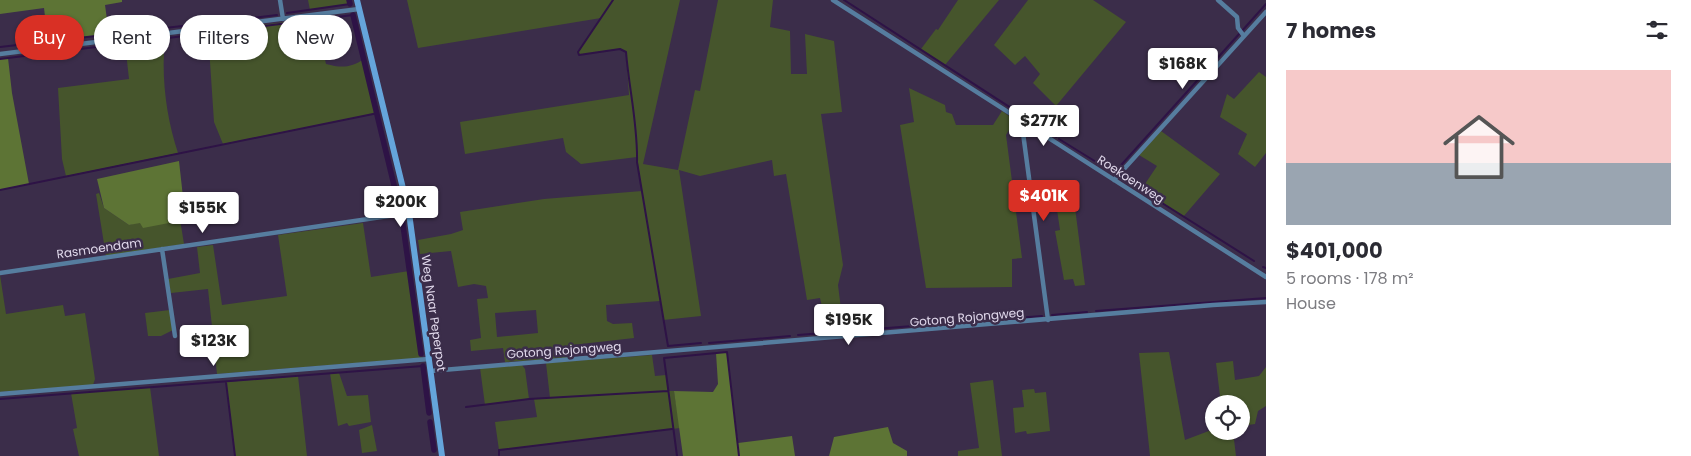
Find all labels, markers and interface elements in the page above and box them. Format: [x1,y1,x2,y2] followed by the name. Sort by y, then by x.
[15,15,84,60] chip: Buy
[94,15,170,60] chip: Rent
[180,15,268,60] chip: Filters
[278,15,352,60] chip: New
[1286,16,1376,45] text: 7 homes
[1643,16,1671,44] icon: filters
[1148,48,1218,90] pin: $168K
[1159,52,1207,75] text: $168K
[1434,102,1524,192] icon: home
[1009,104,1079,147] pin: $277K
[1020,109,1068,132] text: $277K
[1094,151,1168,207] street label: Roekoenweg
[1009,180,1079,222] pin: $401K
[1020,184,1068,207] text: $401K
[366,186,436,228] pin: $200K
[375,190,427,213] text: $200K
[168,192,238,234] pin: $155K
[179,196,227,219] text: $155K
[56,234,142,262] street label: Rasmoendam
[1286,236,1383,265] text: $401,000
[417,254,451,372] street label: Weg Naar Peperpot
[1286,267,1414,290] text: 5 rooms · 178 m²
[1286,292,1336,315] text: House
[814,304,884,346] pin: $195K
[909,304,1025,330] street label: Gotong Rojongweg
[825,308,873,331] text: $195K
[179,324,249,367] pin: $123K
[191,329,237,352] text: $123K
[506,338,622,362] street label: Gotong Rojongweg
[1205,395,1250,440] map controls
[1205,395,1250,440] button: locate

